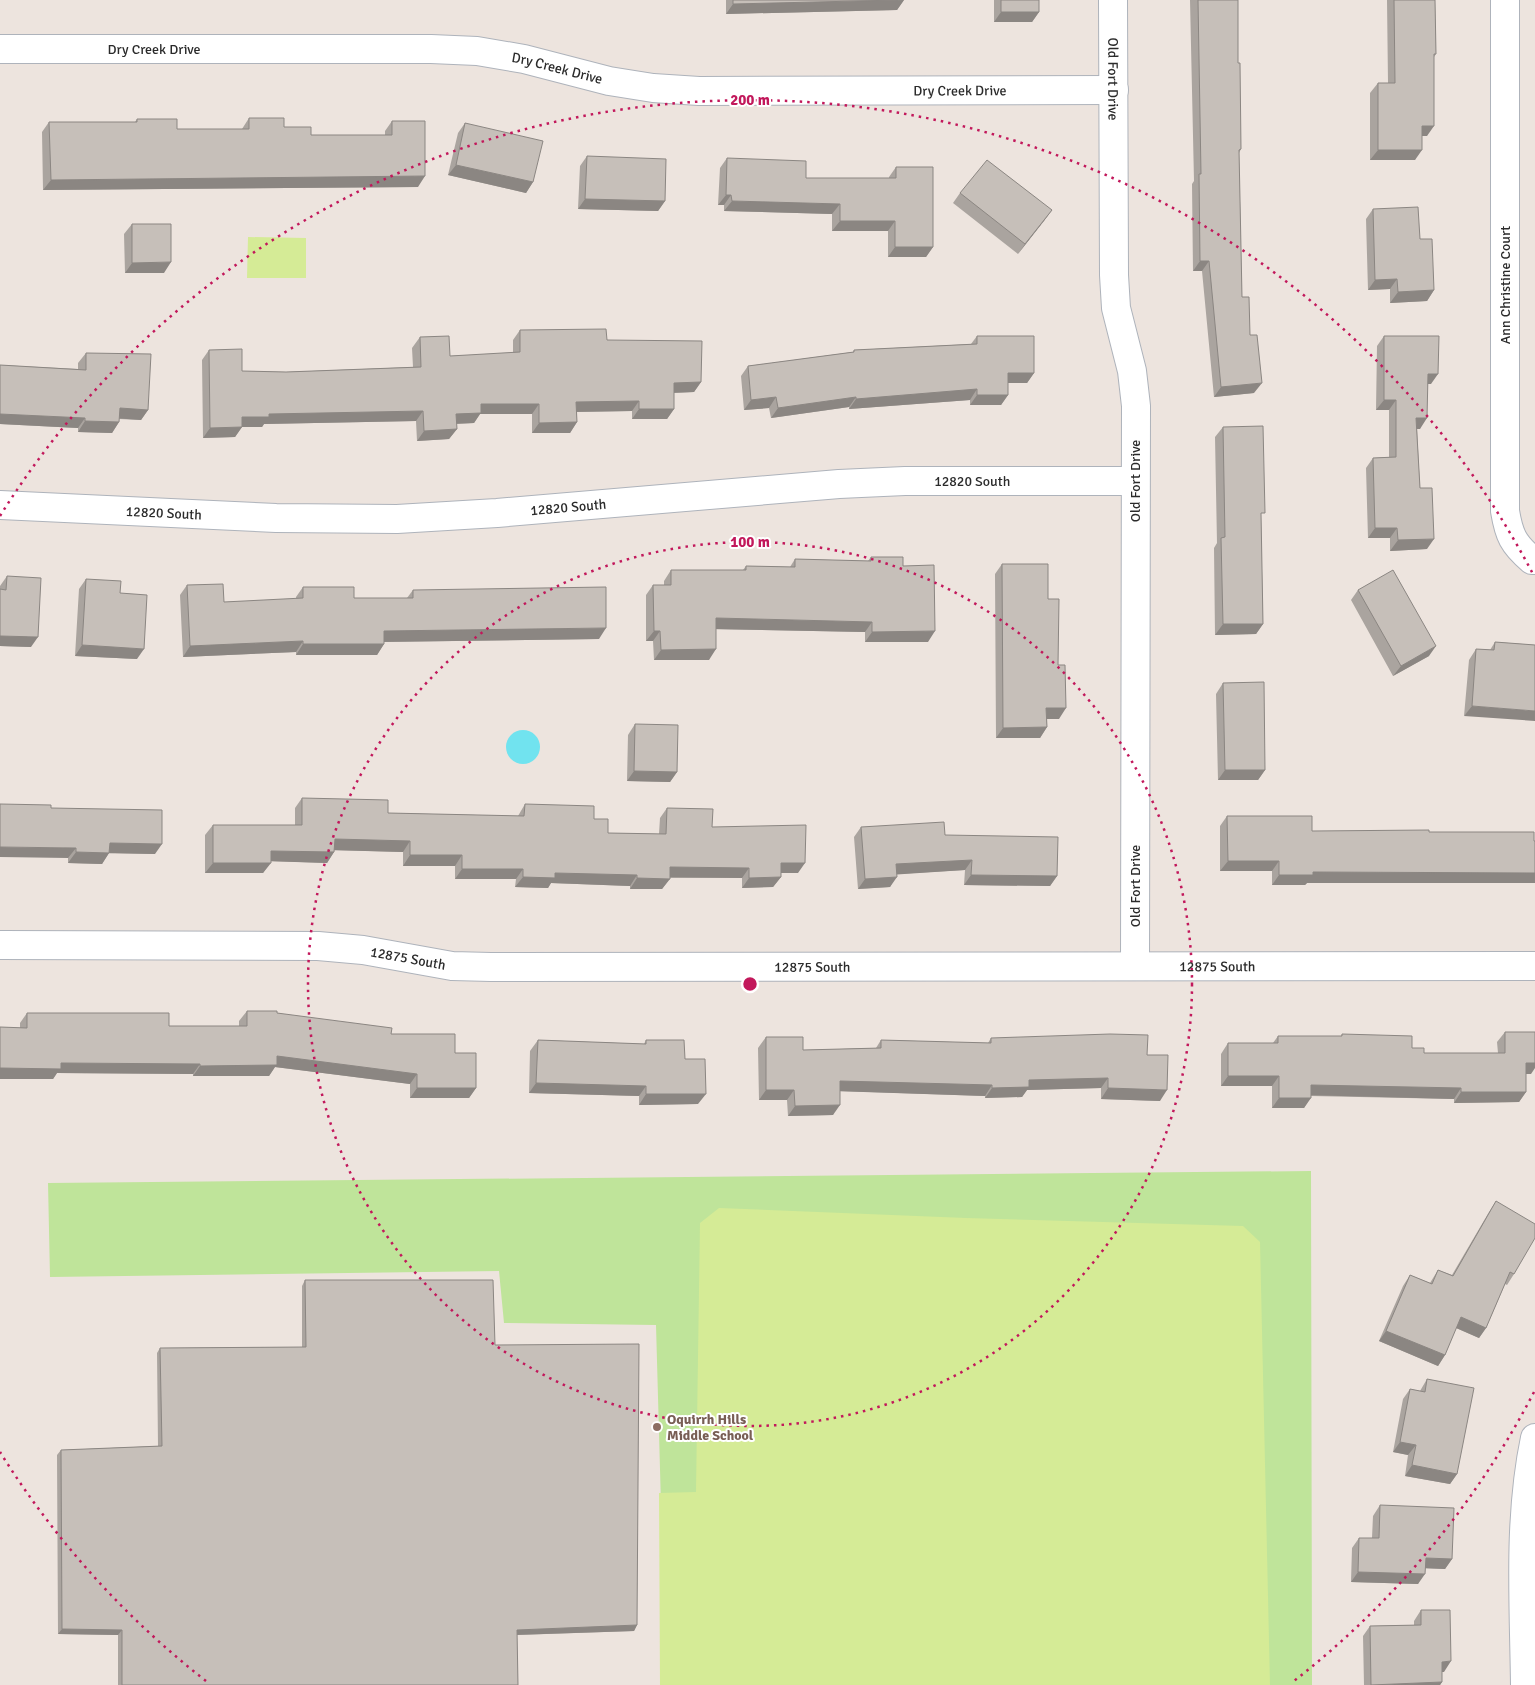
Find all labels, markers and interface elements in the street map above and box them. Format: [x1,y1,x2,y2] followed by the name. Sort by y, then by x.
[1105,38,1122,120] street label: Old Fort Drive
[107,41,201,58] street label: Dry Creek Drive
[510,49,604,87] street label: Dry Creek Drive
[913,82,1006,99] street label: Dry Creek Drive
[730,91,770,109] text: 200 m
[1497,226,1514,344] street label: Ann Christine Court
[1127,440,1144,522] street label: Old Fort Drive
[934,473,1010,490] street label: 12820 South
[530,495,607,519] street label: 12820 South
[125,502,202,523] street label: 12820 South
[730,533,770,551] text: 100 m
[1127,845,1144,927] street label: Old Fort Drive
[369,943,447,973] street label: 12875 South
[774,958,850,975] street label: 12875 South
[1179,958,1255,975] street label: 12875 South
[741,975,759,993] centre of rings
[667,1411,754,1444] place label: Oquirrh Hills Middle School
[651,1421,663,1433] marker: Oquirrh Hills Middle School

